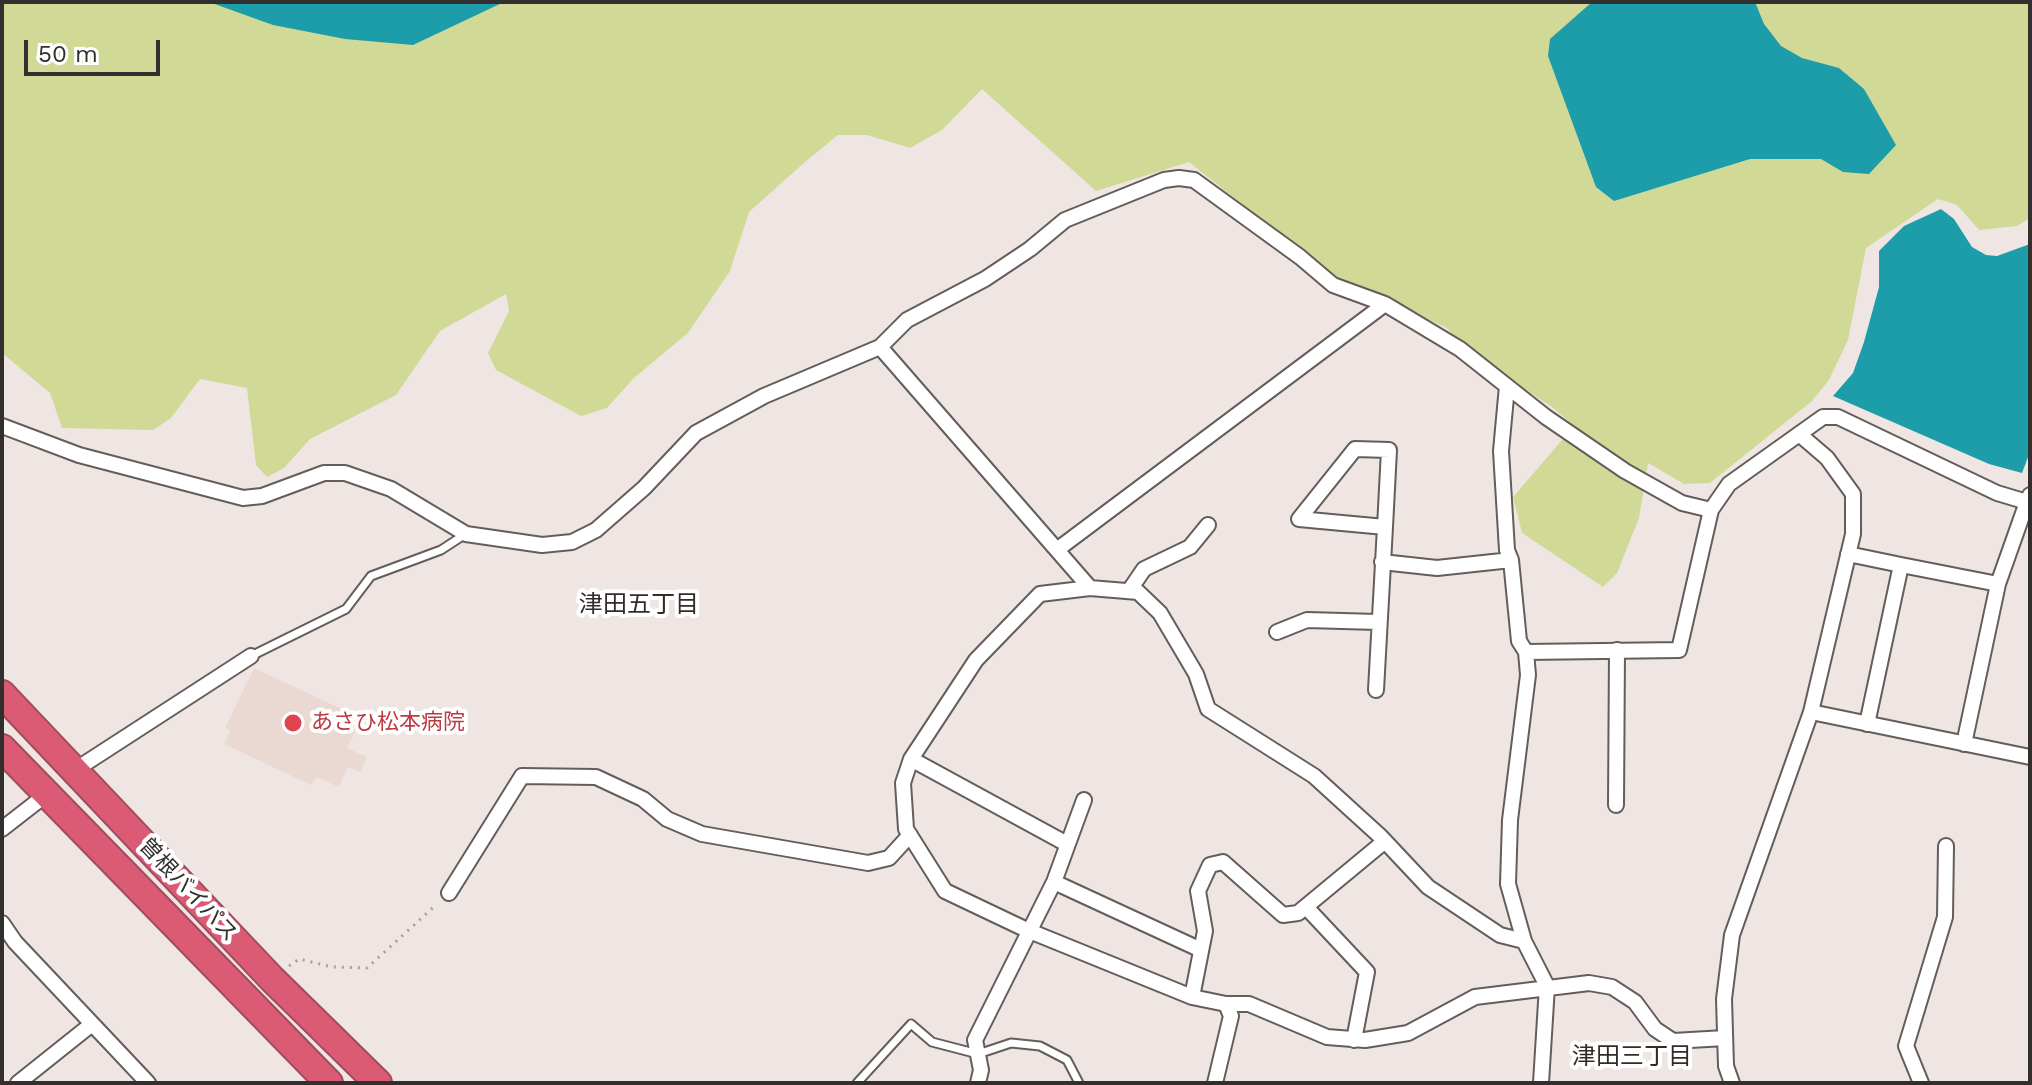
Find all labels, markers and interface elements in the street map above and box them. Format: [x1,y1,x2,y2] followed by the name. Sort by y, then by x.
[28,24,164,74] scale bar
[38,40,98,68] text: 50 m
[579,591,699,619] district label: 津田五丁目
[311,710,465,736] place label: あさひ松本病院
[282,712,304,734] marker: あさひ松本病院
[133,833,243,947] street label: 曽根バイパス
[1572,1043,1692,1071] district label: 津田三丁目

